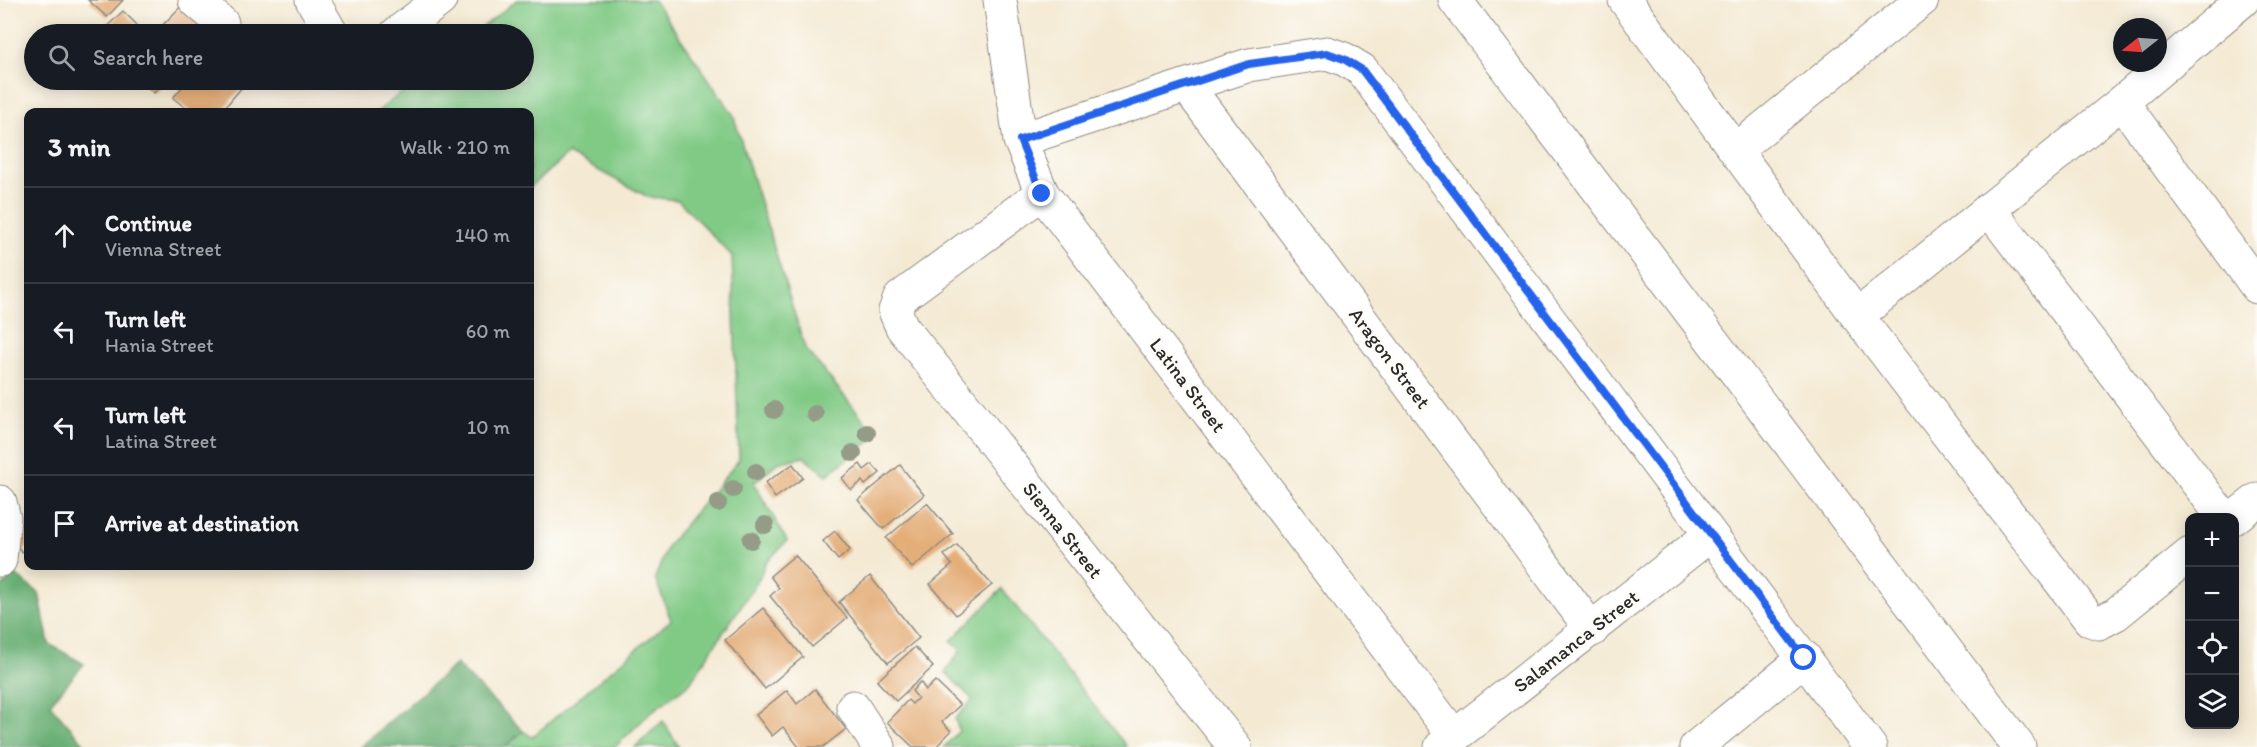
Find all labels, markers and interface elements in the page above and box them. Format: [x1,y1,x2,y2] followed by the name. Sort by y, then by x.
[2113,18,2167,72] north arrow
[24,24,534,90] search box
[45,41,78,74] icon: search
[93,44,203,71] text: Search here
[48,131,110,163] text: 3 min
[400,135,510,159] text: Walk · 210 m
[1028,180,1054,206] route end
[105,210,192,237] text: Continue
[48,219,81,252] icon: ahead
[455,223,510,247] text: 140 m
[105,237,221,261] text: Vienna Street
[1344,303,1436,413] street label: Aragon Street
[105,306,186,333] text: Turn left
[48,315,81,348] icon: left
[466,319,510,343] text: 60 m
[105,333,214,357] text: Hania Street
[1145,333,1232,437] street label: Latina Street
[105,402,186,429] text: Turn left
[48,411,81,444] icon: left
[467,415,510,439] text: 10 m
[105,429,217,453] text: Latina Street
[1018,477,1108,583] street label: Sienna Street
[48,507,81,540] icon: arrive
[105,510,299,537] text: Arrive at destination
[2185,513,2239,729] map controls
[2185,513,2239,567] button: +
[2185,567,2239,621] button: −
[1508,585,1644,697] street label: Salamanca Street
[2185,621,2239,675] button: locate
[1790,644,1816,670] route start
[2185,675,2239,729] button: layers

